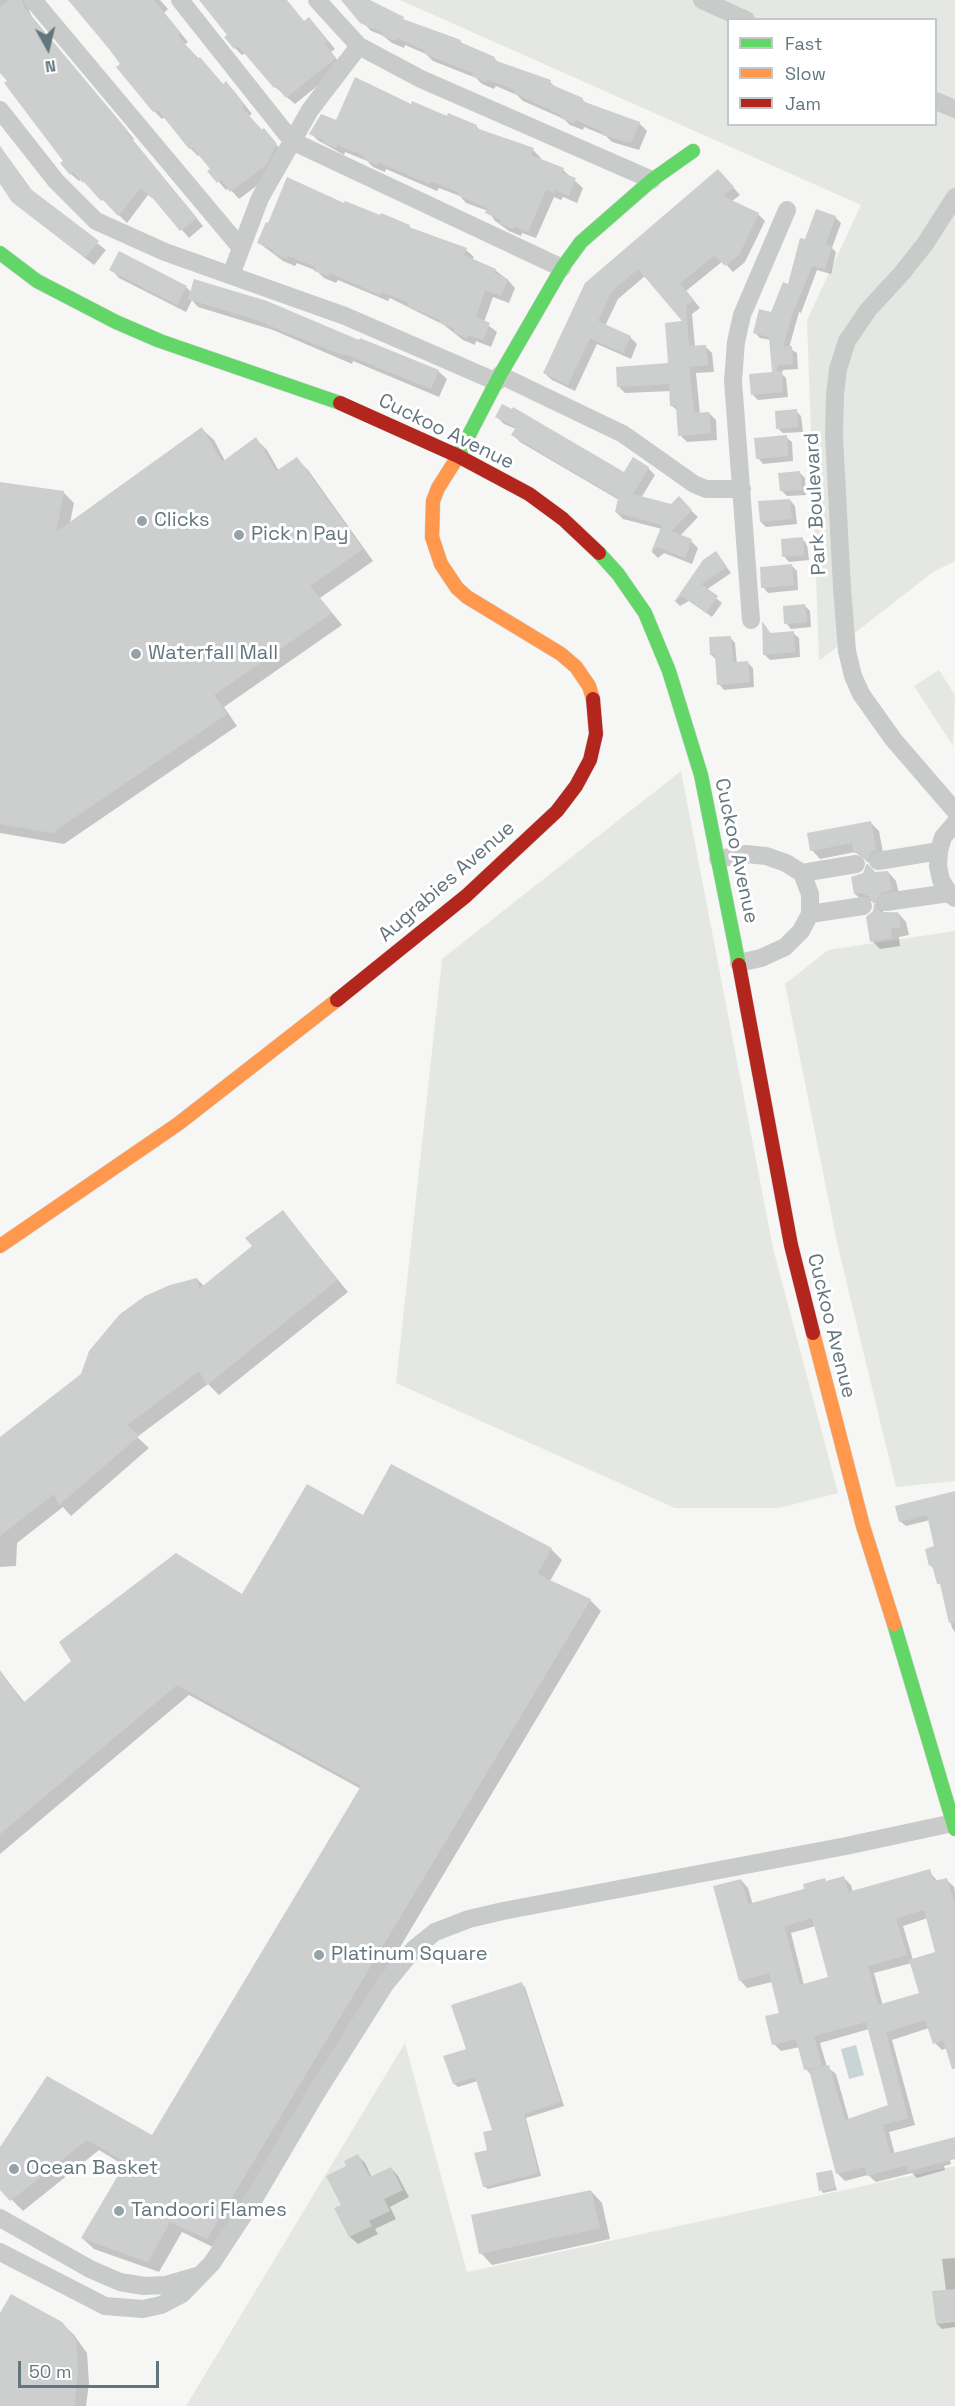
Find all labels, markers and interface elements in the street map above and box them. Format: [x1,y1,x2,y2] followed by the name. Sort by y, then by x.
[18,18,78,78] north arrow
[727,18,937,126] legend
[785,32,822,55] text: Fast
[44,55,57,77] text: N
[785,62,826,85] text: Slow
[785,92,821,115] text: Jam
[374,389,518,475] street label: Cuckoo Avenue
[800,432,832,576] street label: Park Boulevard
[154,509,210,533] place label: Clicks
[135,514,149,528] marker: Clicks
[251,523,348,547] place label: Pick n Pay
[232,528,246,542] marker: Pick n Pay
[148,642,278,666] place label: Waterfall Mall
[129,647,143,661] marker: Waterfall Mall
[709,776,763,926] street label: Cuckoo Avenue
[374,816,520,948] street label: Augrabies Avenue
[801,1251,861,1401] street label: Cuckoo Avenue
[331,1943,487,1967] place label: Platinum Square
[312,1948,326,1962] marker: Platinum Square
[26,2157,158,2181] place label: Ocean Basket
[7,2162,21,2176] marker: Ocean Basket
[131,2199,287,2223] place label: Tandoori Flames
[112,2204,126,2218] marker: Tandoori Flames
[21,2349,162,2387] scale bar
[29,2360,71,2383] text: 50 m

